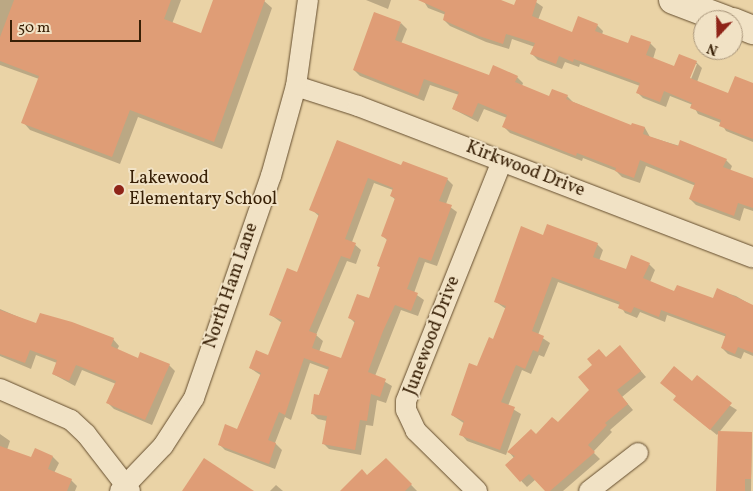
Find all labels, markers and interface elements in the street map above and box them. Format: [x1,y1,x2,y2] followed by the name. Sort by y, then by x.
[12,10,144,42] scale bar
[693,10,743,60] north arrow
[18,18,50,39] text: 50 m
[705,38,721,59] text: N
[463,137,587,203] street label: Kirkwood Drive
[129,169,278,212] place label: Lakewood Elementary School
[113,184,125,196] marker: Lakewood Elementary School
[200,220,264,352] street label: North Ham Lane
[400,273,466,399] street label: Junewood Drive

